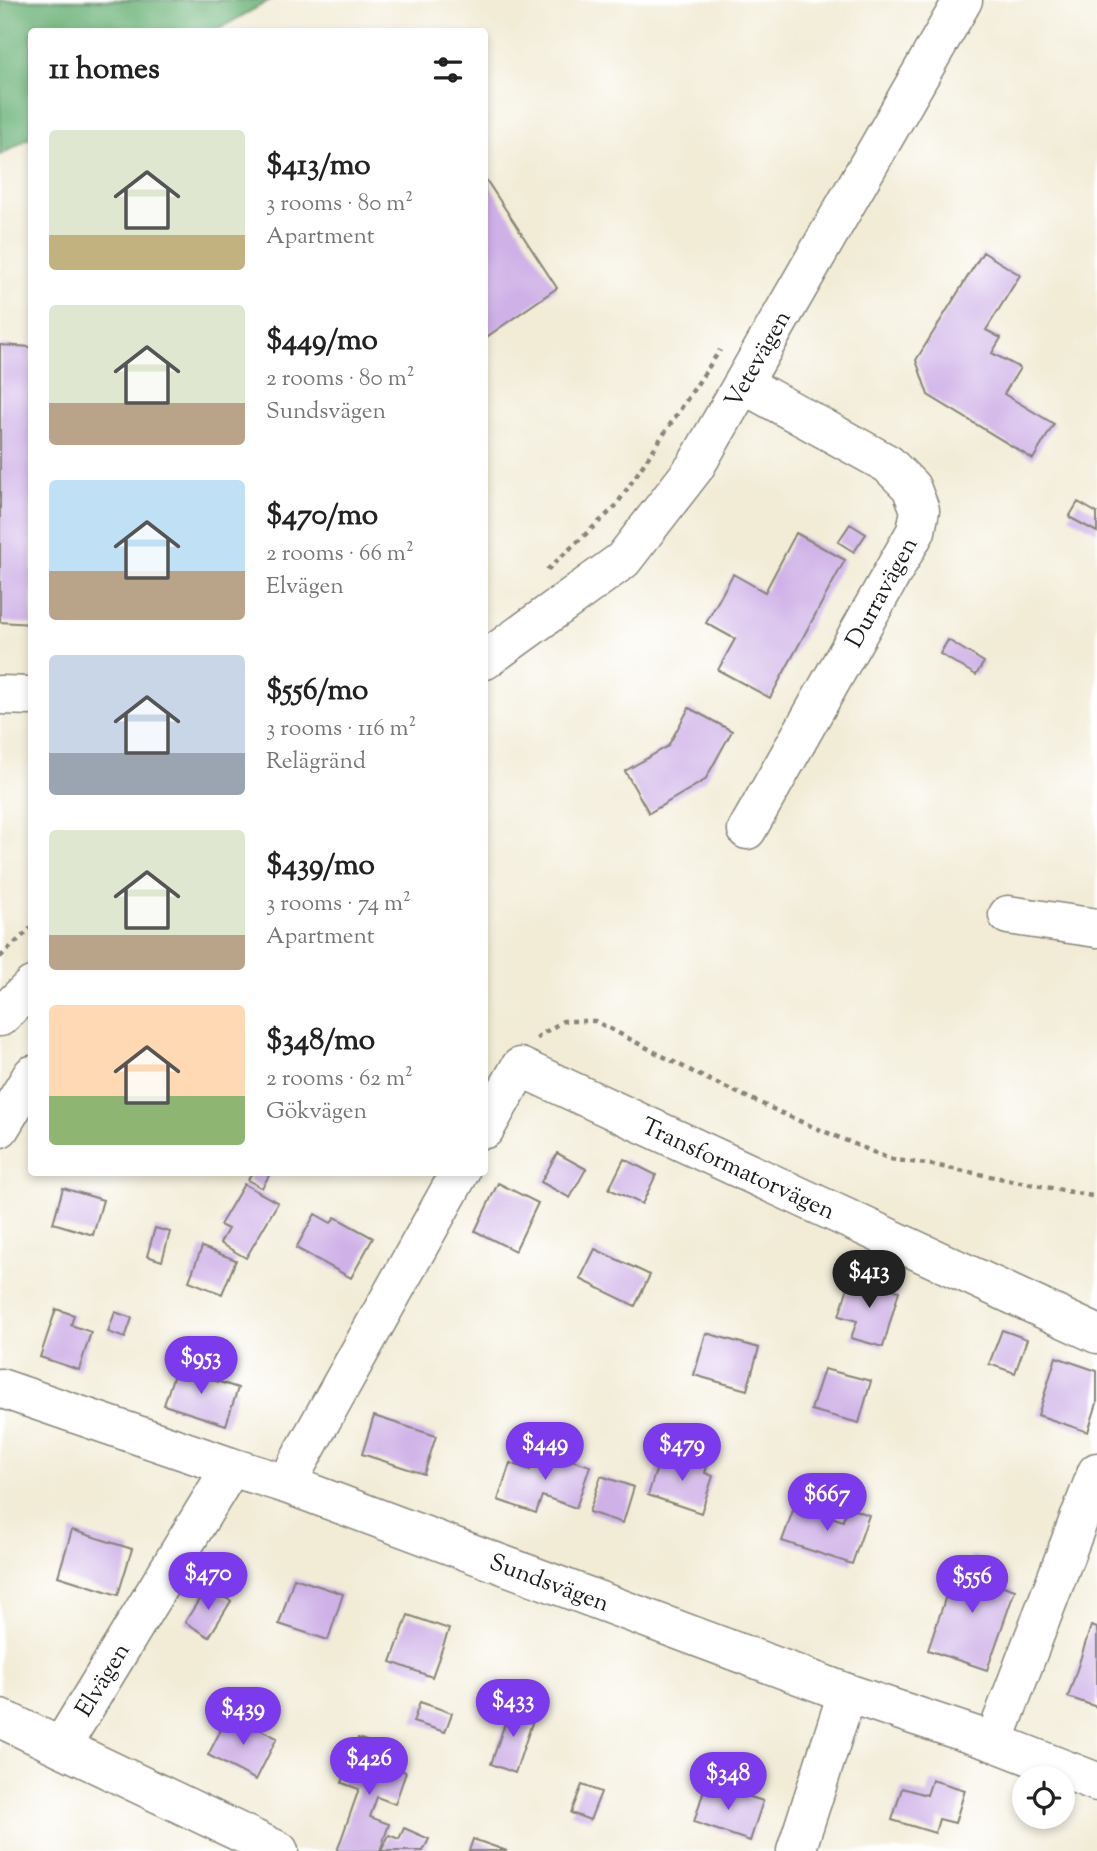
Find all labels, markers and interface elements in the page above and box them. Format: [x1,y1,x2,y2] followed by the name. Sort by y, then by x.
[49,49,160,92] text: 11 homes
[429,51,467,89] icon: filters
[266,145,371,188] text: $413/mo
[105,158,189,242] icon: home
[266,188,413,221] text: 3 rooms · 80 m²
[266,221,375,254] text: Apartment
[717,305,800,415] street label: Vetevägen
[266,320,378,363] text: $449/mo
[105,333,189,417] icon: home
[266,363,414,396] text: 2 rooms · 80 m²
[266,396,386,429] text: Sundsvägen
[266,495,378,538] text: $470/mo
[105,508,189,592] icon: home
[838,531,927,654] street label: Durravägen
[266,538,414,571] text: 2 rooms · 66 m²
[266,571,344,604] text: Elvägen
[266,670,368,713] text: $556/mo
[105,683,189,767] icon: home
[266,713,416,746] text: 3 rooms · 116 m²
[266,746,366,779] text: Relägränd
[266,845,375,888] text: $439/mo
[105,858,189,942] icon: home
[266,888,411,921] text: 3 rooms · 74 m²
[266,921,375,954] text: Apartment
[266,1020,375,1063] text: $348/mo
[105,1033,189,1117] icon: home
[266,1063,413,1096] text: 2 rooms · 62 m²
[266,1096,367,1129] text: Gökvägen
[635,1110,840,1229] street label: Transformatorvägen
[828,1250,910,1310] pin: $413
[849,1256,889,1289] text: $413
[160,1336,242,1396] pin: $953
[181,1342,221,1375] text: $953
[504,1422,586,1482] pin: $449
[641,1424,723,1483] pin: $479
[522,1428,568,1461] text: $449
[659,1429,705,1462] text: $479
[786,1474,868,1533] pin: $667
[804,1479,850,1512] text: $667
[484,1546,614,1622] street label: Sundsvägen
[167,1552,249,1612] pin: $470
[931,1556,1013,1615] pin: $556
[184,1558,232,1591] text: $470
[952,1561,992,1594] text: $556
[68,1637,139,1724] street label: Elvägen
[472,1680,554,1739] pin: $433
[492,1685,534,1718] text: $433
[202,1688,284,1747] pin: $439
[221,1693,265,1726] text: $439
[328,1738,410,1797] pin: $426
[346,1743,392,1776] text: $426
[687,1752,769,1812] pin: $348
[706,1758,750,1791] text: $348
[1012,1766,1075,1829] map controls
[1012,1766,1075,1829] button: locate

